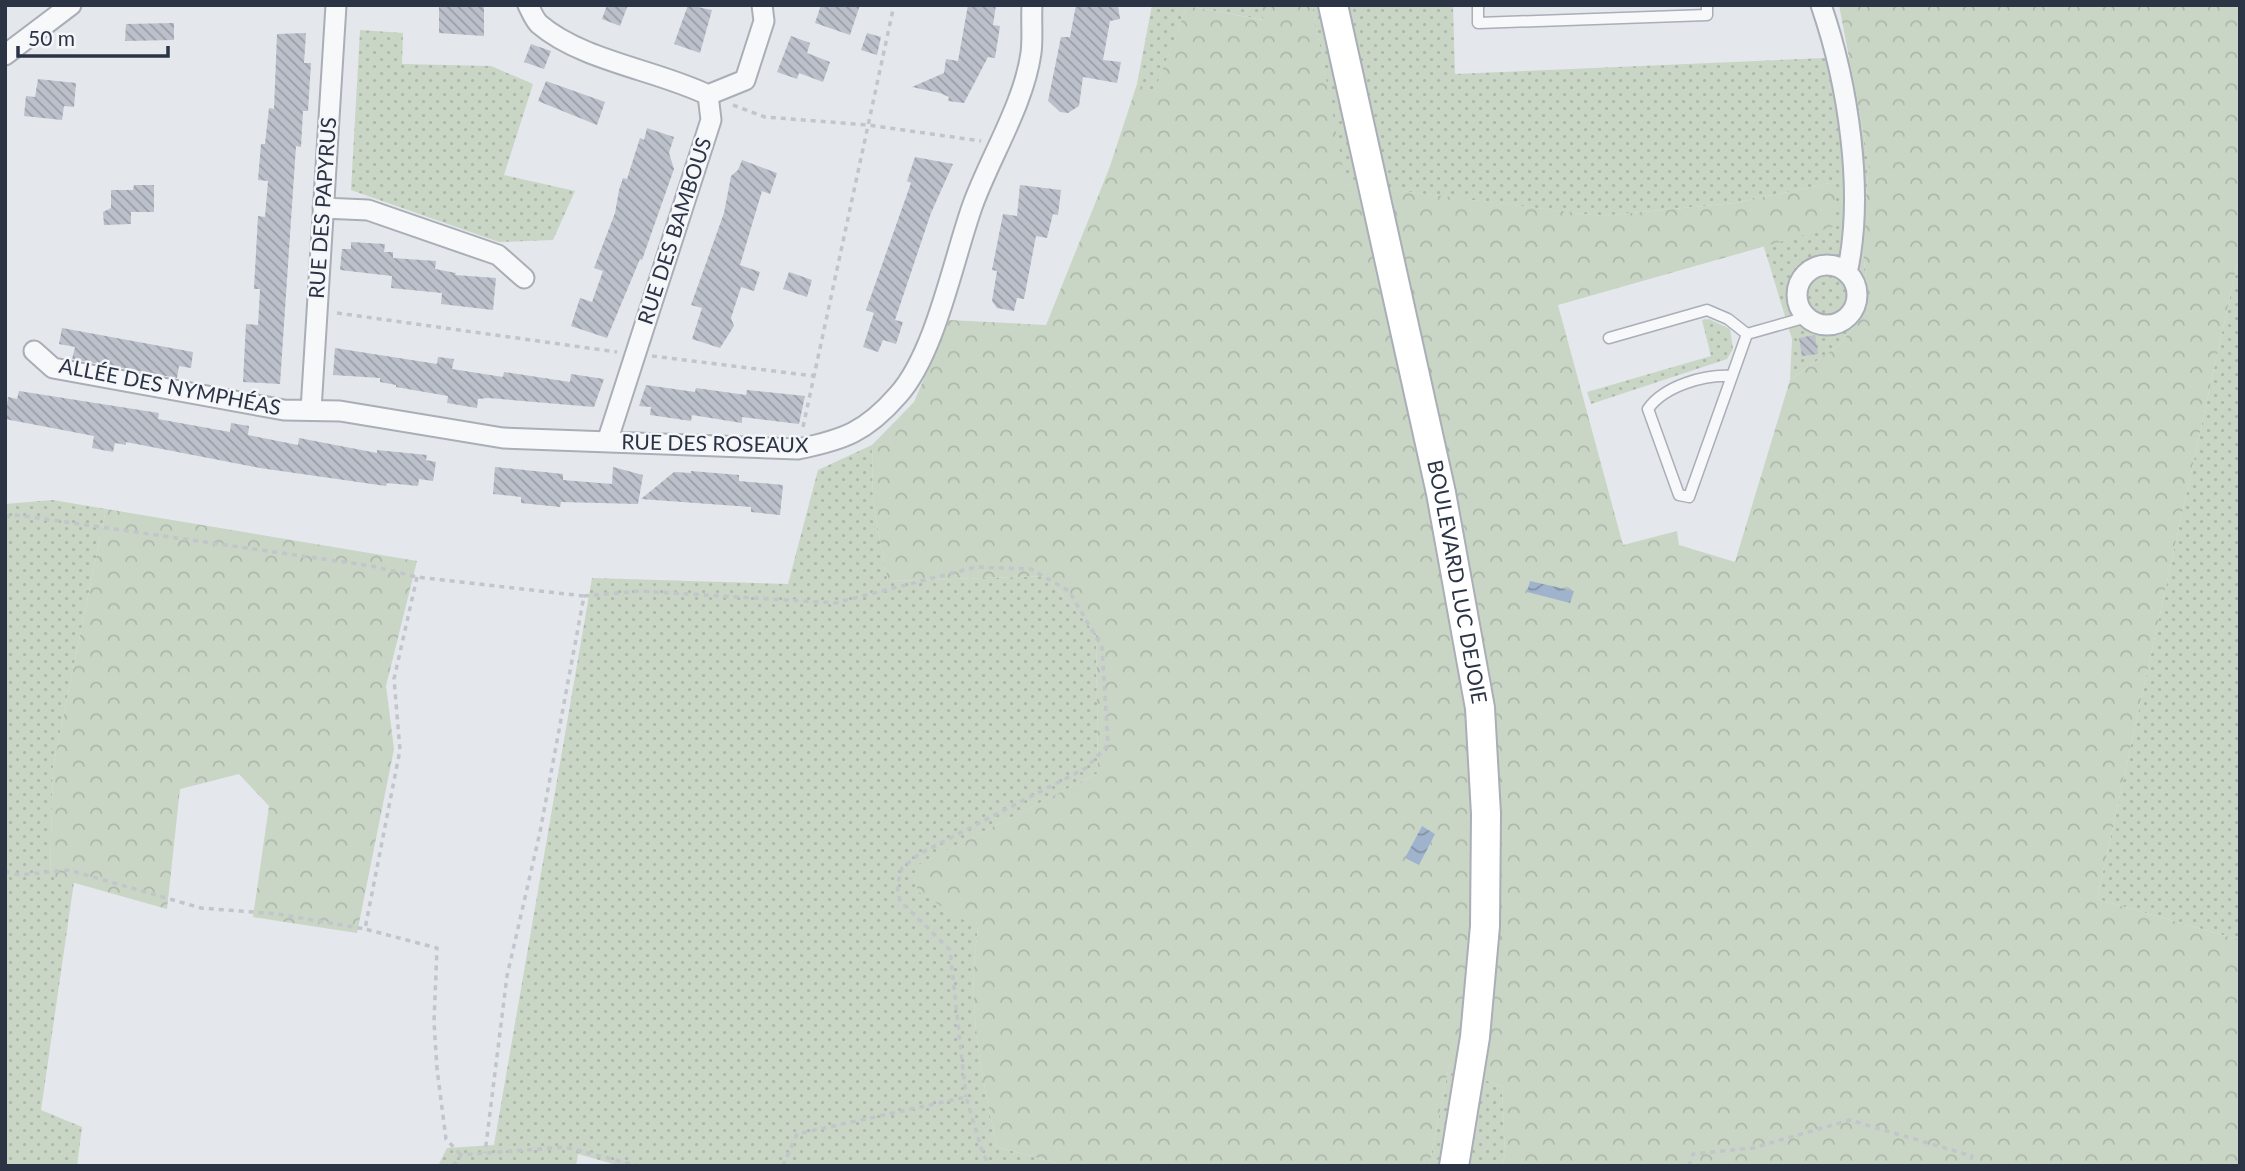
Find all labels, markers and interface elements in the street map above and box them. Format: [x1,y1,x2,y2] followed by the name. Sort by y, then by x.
[18,14,168,58] scale bar
[28,25,75,50] text: 50 m
[303,116,340,300] street label: RUE DES PAPYRUS
[632,134,716,327] street label: RUE DES BAMBOUS
[57,352,283,419] street label: ALLÉE DES NYMPHÉAS
[621,428,809,457] street label: RUE DES ROSEAUX
[1423,457,1493,706] street label: BOULEVARD LUC DEJOIE

